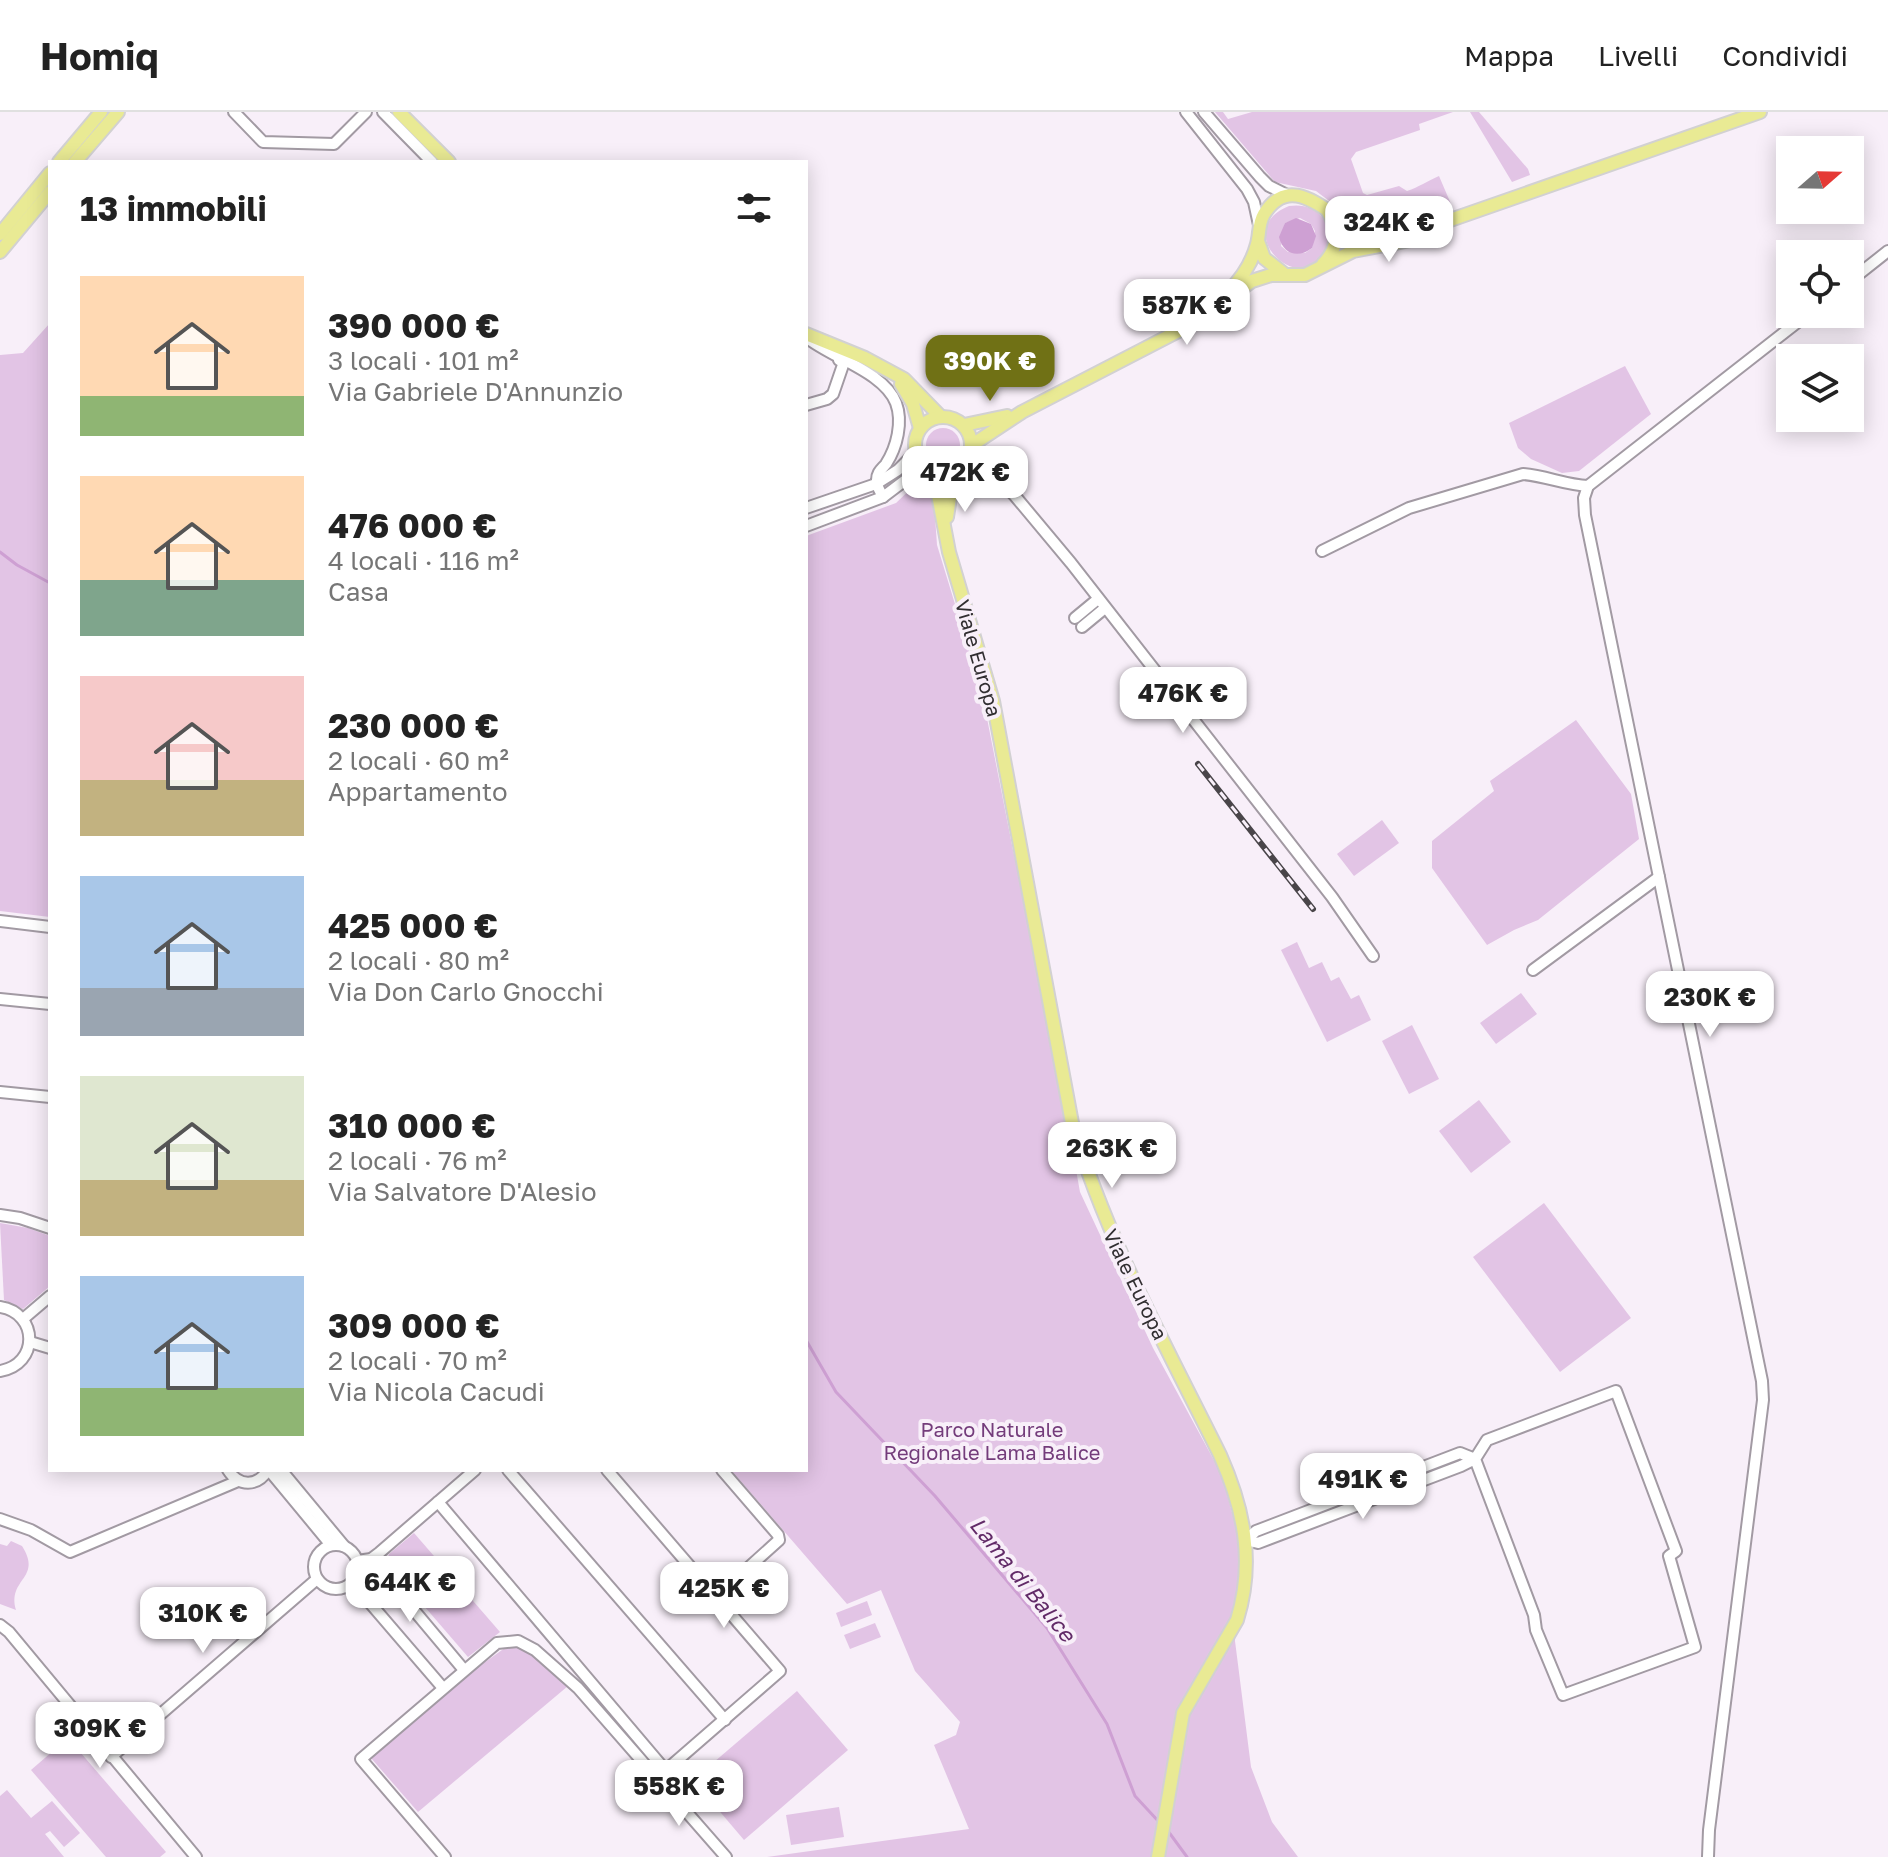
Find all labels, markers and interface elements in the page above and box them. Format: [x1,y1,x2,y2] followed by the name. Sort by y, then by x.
[40,33,159,78] text: Homiq
[1464,39,1554,72] text: Mappa
[1598,39,1678,72] text: Livelli
[1722,39,1848,72] text: Condividi
[1776,136,1864,224] north arrow
[1776,136,1864,432] map controls
[732,186,776,230] icon: filters
[80,188,267,228] text: 13 immobili
[1324,196,1454,264] pin: 324K €
[1343,206,1435,237] text: 324K €
[1776,240,1864,328] button: locate
[1122,279,1252,347] pin: 587K €
[1142,289,1232,320] text: 587K €
[328,305,500,345] text: 390 000 €
[144,308,240,404] icon: home
[925,335,1055,403] pin: 390K €
[1776,344,1864,432] button: layers
[328,345,519,376] text: 3 locali · 101 m²
[944,345,1036,376] text: 390K €
[328,376,623,407] text: Via Gabriele D'Annunzio
[900,446,1030,514] pin: 472K €
[920,456,1010,487] text: 472K €
[328,505,497,545] text: 476 000 €
[144,508,240,604] icon: home
[328,545,519,576] text: 4 locali · 116 m²
[328,576,389,607] text: Casa
[951,597,1007,719] street label: Viale Europa
[1118,667,1248,735] pin: 476K €
[1138,677,1228,708] text: 476K €
[328,705,499,745] text: 230 000 €
[144,708,240,804] icon: home
[328,745,509,776] text: 2 locali · 60 m²
[328,776,508,807] text: Appartamento
[328,905,498,945] text: 425 000 €
[144,908,240,1004] icon: home
[328,945,509,976] text: 2 locali · 80 m²
[1645,971,1775,1039] pin: 230K €
[328,976,604,1007] text: Via Don Carlo Gnocchi
[1664,981,1756,1012] text: 230K €
[328,1105,496,1145] text: 310 000 €
[144,1108,240,1204] icon: home
[1047,1122,1177,1190] pin: 263K €
[1066,1132,1158,1163] text: 263K €
[328,1145,507,1176] text: 2 locali · 76 m²
[328,1176,597,1207] text: Via Salvatore D'Alesio
[1099,1225,1173,1343] street label: Viale Europa
[328,1305,500,1345] text: 309 000 €
[144,1308,240,1404] icon: home
[328,1345,507,1376] text: 2 locali · 70 m²
[328,1376,545,1407] text: Via Nicola Cacudi
[884,1417,1100,1464] park label: Parco Naturale Regionale Lama Balice
[1298,1453,1428,1521] pin: 491K €
[1318,1463,1408,1494] text: 491K €
[965,1511,1083,1648] water label: Lama di Balice
[345,1556,475,1624] pin: 644K €
[659,1562,789,1630] pin: 425K €
[364,1566,456,1597] text: 644K €
[678,1572,770,1603] text: 425K €
[138,1587,268,1655] pin: 310K €
[158,1597,248,1628] text: 310K €
[35,1702,165,1770] pin: 309K €
[54,1712,146,1743] text: 309K €
[614,1760,744,1828] pin: 558K €
[633,1770,725,1801] text: 558K €

